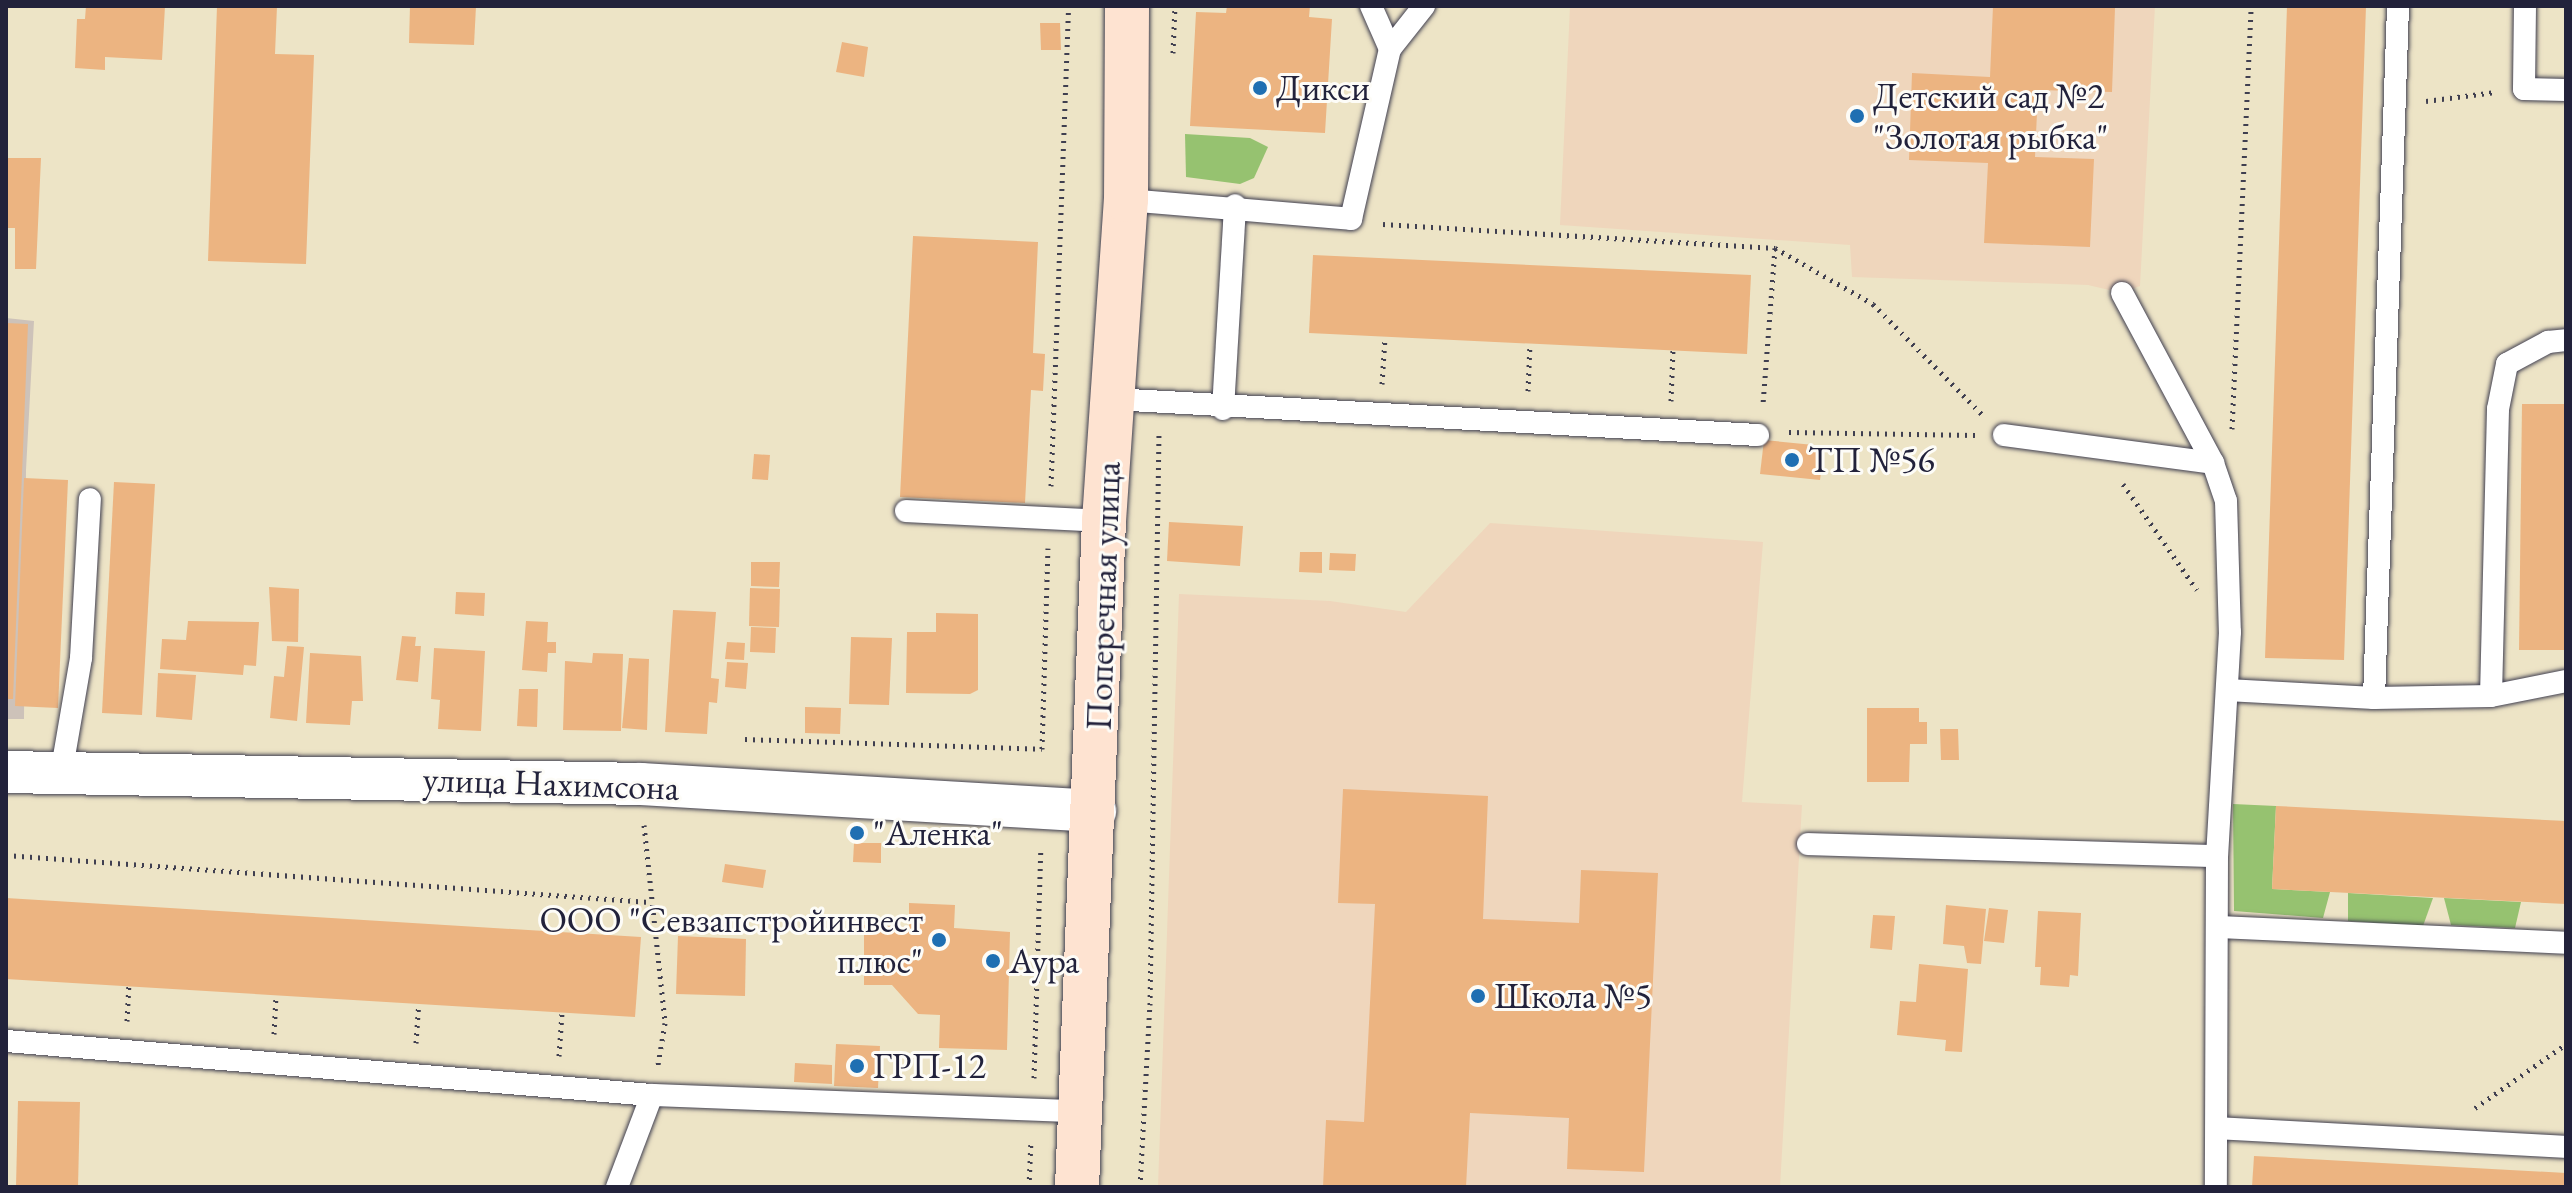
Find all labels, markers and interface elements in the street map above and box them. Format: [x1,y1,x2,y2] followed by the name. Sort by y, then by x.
[1276,66,1370,110] place label: Дикси
[1873,73,2108,158] place label: Детский сад №2 "Золотая рыбка"
[1251,79,1269,97] marker: Дикси
[1848,107,1866,125] marker: Детский сад №2 "Золотая рыбка"
[1808,438,1935,482] place label: ТП №56
[1783,451,1801,469] marker: ТП №56
[1077,461,1129,731] street label: Поперечная улица
[422,757,680,809] street label: улица Нахимсона
[873,811,1003,855] place label: "Аленка"
[848,824,866,842] marker: "Аленка"
[539,897,923,982] place label: ООО "Севзапстройинвест плюс"
[930,931,948,949] marker: ООО "Севзапстройинвест плюс"
[1009,939,1079,983] place label: Аура
[984,952,1002,970] marker: Аура
[1494,974,1652,1018] place label: Школа №5
[1469,987,1487,1005] marker: Школа №5
[873,1044,986,1088] place label: ГРП-12
[848,1057,866,1075] marker: ГРП-12

